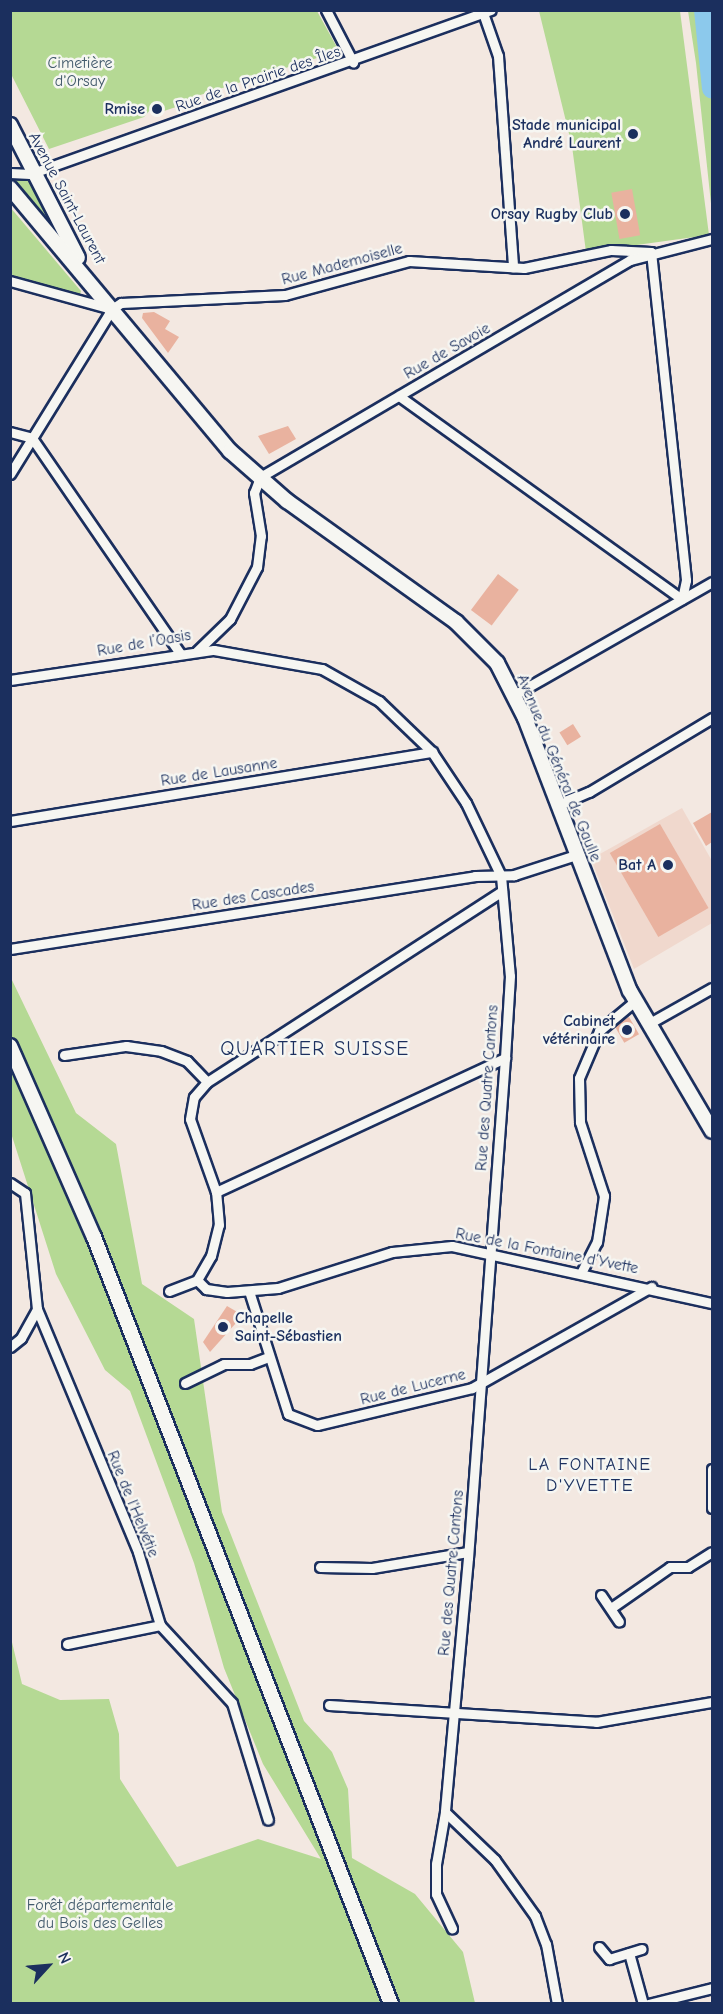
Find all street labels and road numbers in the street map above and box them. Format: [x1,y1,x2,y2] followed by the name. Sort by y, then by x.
[173,42,343,116] street label: Rue de la Prairie des Îles
[24,129,110,267] street label: Avenue Saint-Laurent
[280,239,404,289] street label: Rue Mademoiselle
[400,319,494,383] street label: Rue de Savoie
[96,625,192,661] street label: Rue de l’Oasis
[513,672,605,864] street label: Avenue du Général de Gaulle
[159,753,279,791] street label: Rue de Lausanne
[191,877,315,915] street label: Rue des Cascades
[472,1004,502,1172] street label: Rue des Quatre Cantons
[454,1224,640,1278] street label: Rue de la Fontaine d’Yvette
[358,1365,468,1409] street label: Rue de Lucerne
[103,1448,163,1560] street label: Rue de l'Helvétie
[434,1489,468,1657] street label: Rue des Quatre Cantons

